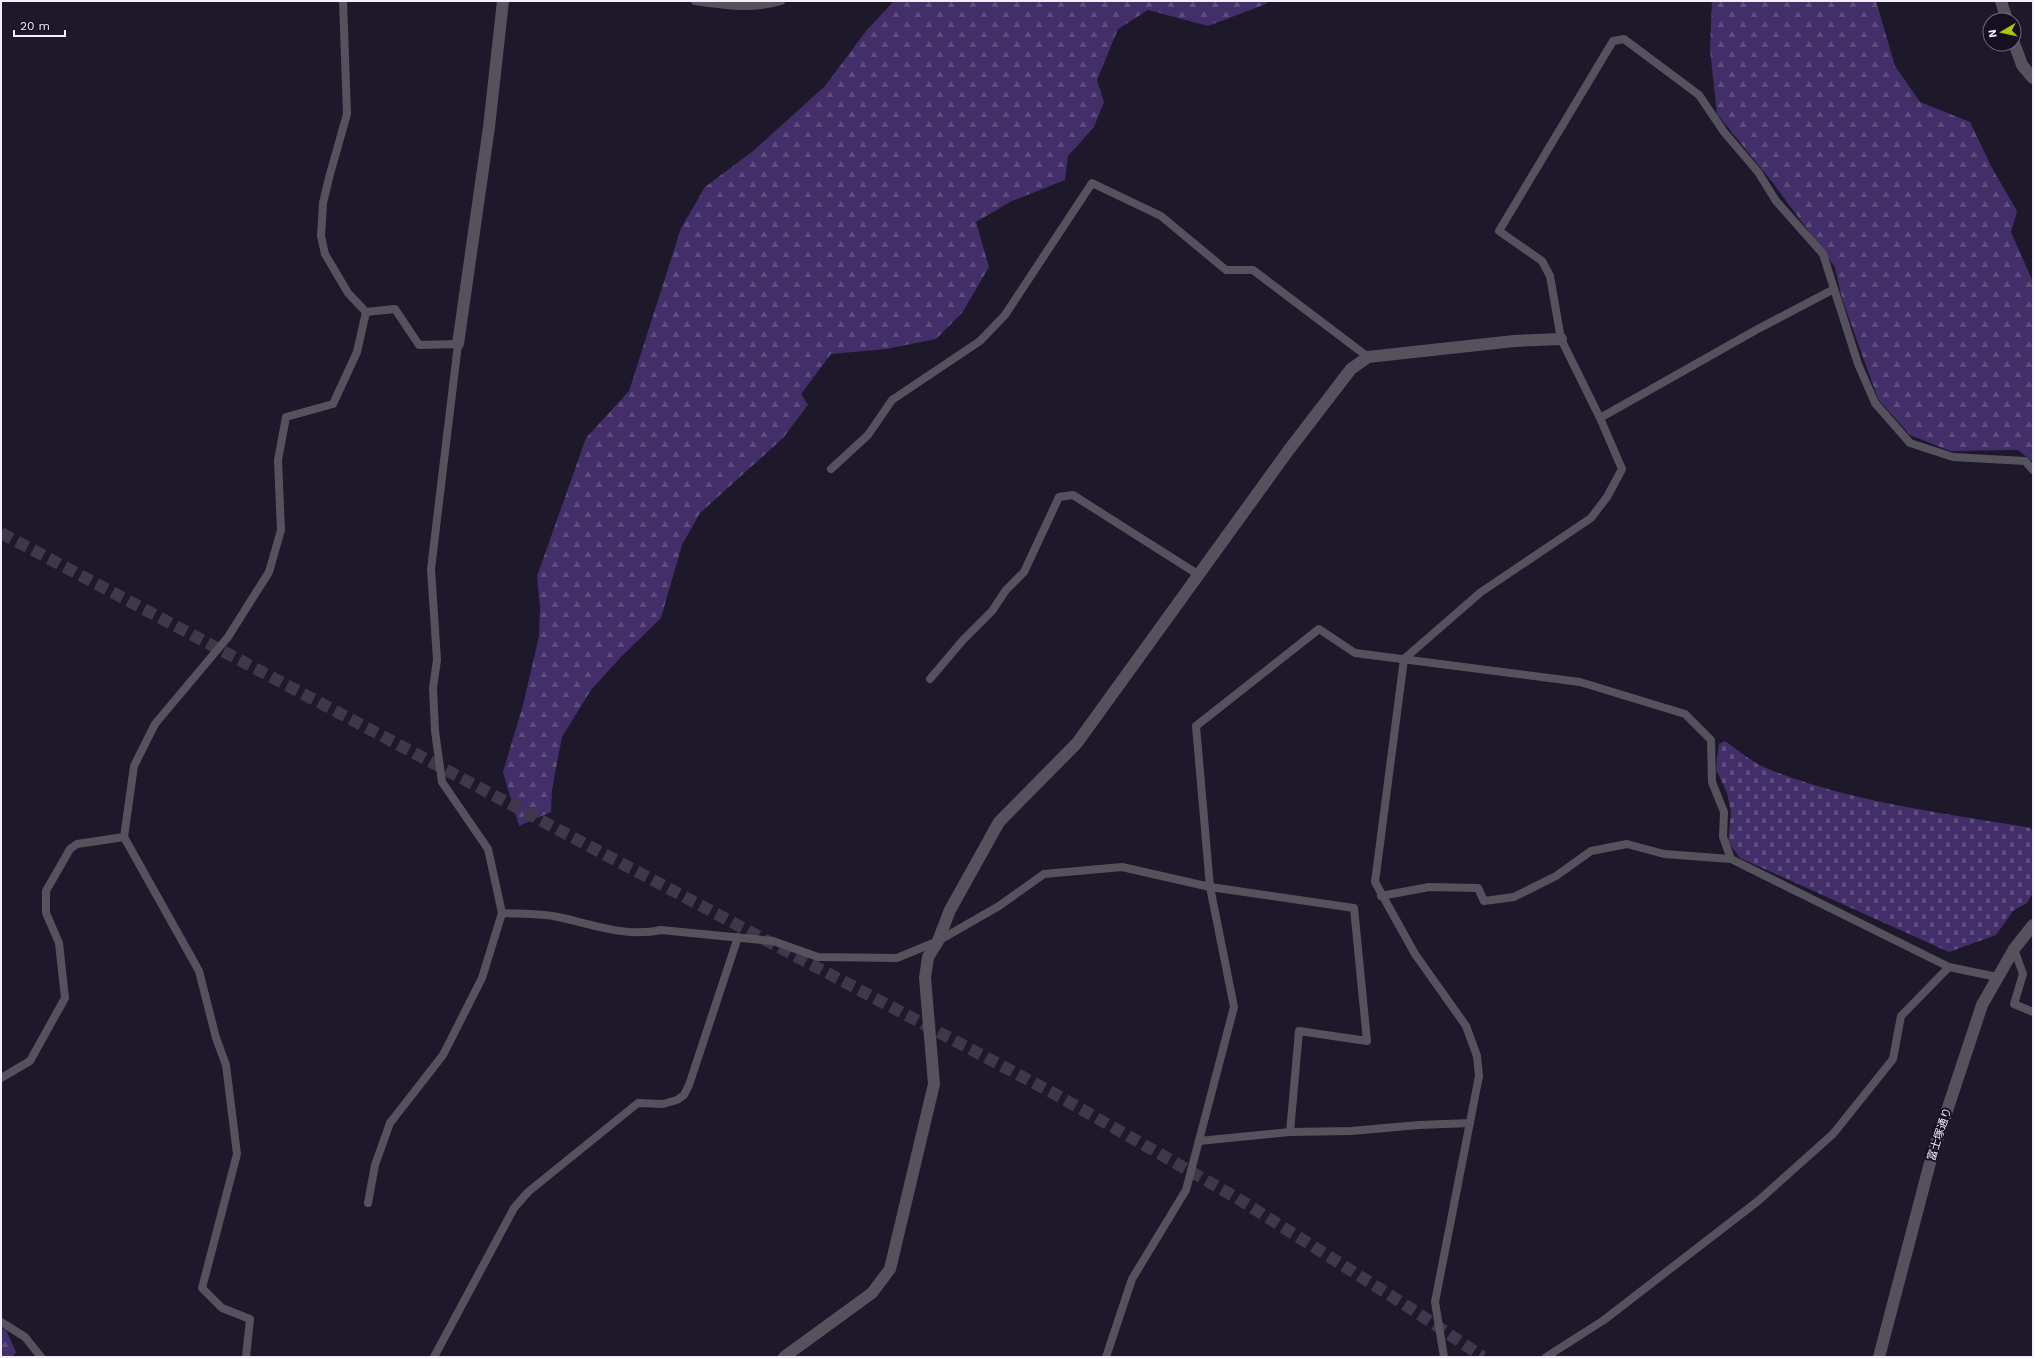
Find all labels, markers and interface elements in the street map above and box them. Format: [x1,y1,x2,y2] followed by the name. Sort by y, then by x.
[14,12,65,38] scale bar
[1982,12,2022,52] north arrow
[20,19,50,33] text: 20 m
[1986,28,2000,39] text: N
[1925,1106,1954,1162] street label: 富士塚通り

